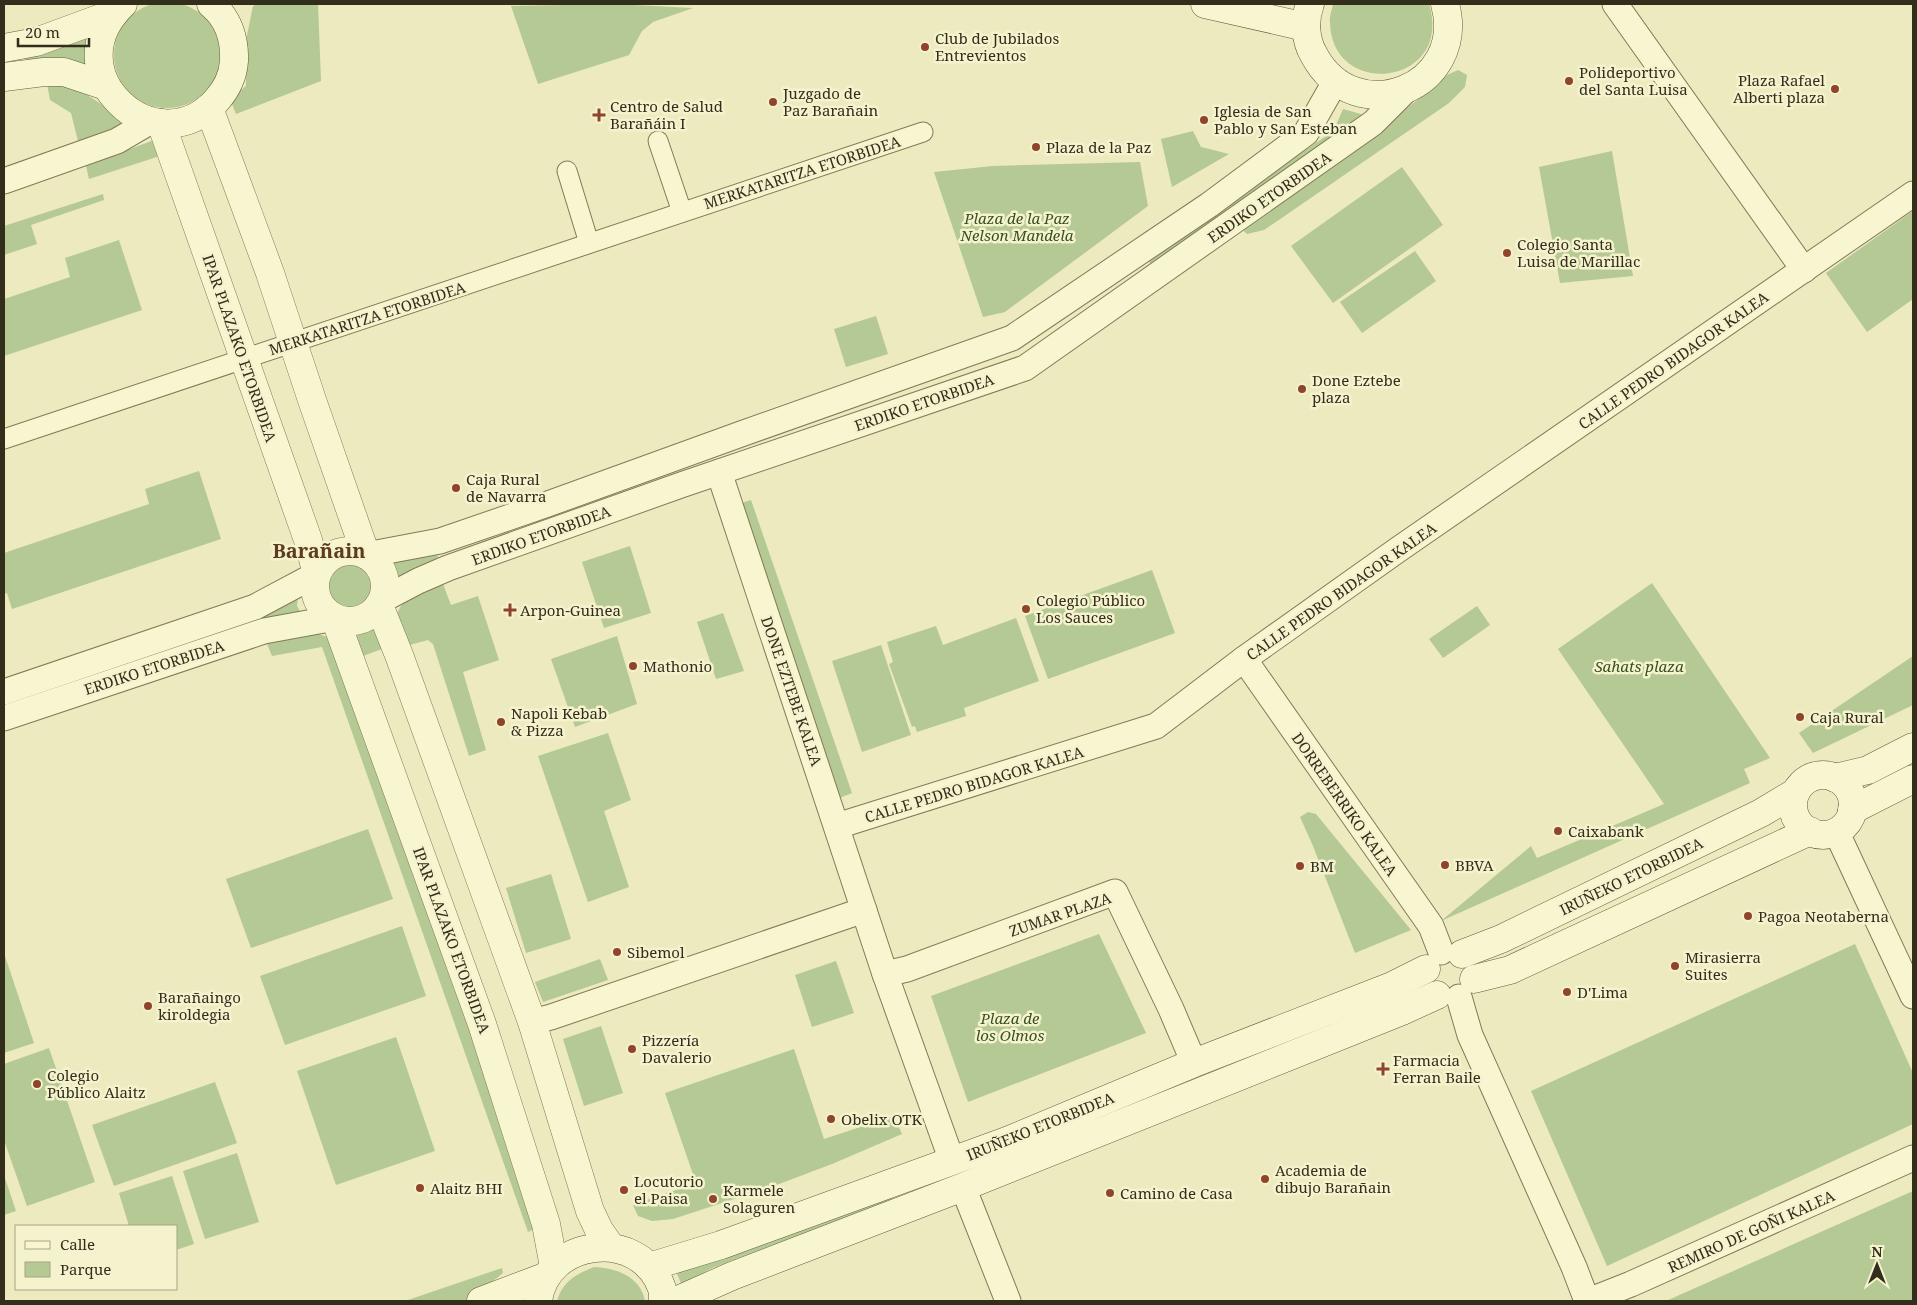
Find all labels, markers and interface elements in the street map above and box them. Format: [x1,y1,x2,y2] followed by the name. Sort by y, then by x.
[18,15,89,47] scale bar
[25,22,60,42] text: 20 m
[935,28,1059,65] place label: Club de Jubilados Entrevientos
[919,41,931,53] marker: Club de Jubilados Entrevientos
[1579,62,1688,99] place label: Polideportivo del Santa Luisa
[1733,70,1825,107] place label: Plaza Rafael Alberti plaza
[1563,75,1575,87] marker: Polideportivo del Santa Luisa
[782,83,878,120] place label: Juzgado de Paz Barañain
[1829,83,1841,95] marker: Plaza Rafael Alberti plaza
[610,96,723,133] place label: Centro de Salud Barañáin I
[767,96,779,108] marker: Juzgado de Paz Barañain
[1214,101,1358,138] place label: Iglesia de San Pablo y San Esteban
[592,108,606,122] marker: Centro de Salud Barañáin I
[1198,114,1210,126] marker: Iglesia de San Pablo y San Esteban
[701,131,903,213] street label: MERKATARITZA ETORBIDEA
[1046,137,1151,157] place label: Plaza de la Paz
[1030,141,1042,153] marker: Plaza de la Paz
[1203,147,1335,247] street label: ERDIKO ETORBIDEA
[960,208,1074,245] park label: Plaza de la Paz Nelson Mandela
[1517,234,1640,271] place label: Colegio Santa Luisa de Marillac
[1501,247,1513,259] marker: Colegio Santa Luisa de Marillac
[198,252,282,445] street label: IPAR PLAZAKO ETORBIDEA
[266,277,468,359] street label: MERKATARITZA ETORBIDEA
[1574,286,1772,433] street label: CALLE PEDRO BIDAGOR KALEA
[852,369,997,435] street label: ERDIKO ETORBIDEA
[1312,370,1401,407] place label: Done Eztebe plaza
[1296,383,1308,395] marker: Done Eztebe plaza
[466,469,546,506] place label: Caja Rural de Navarra
[450,482,462,494] marker: Caja Rural de Navarra
[469,500,613,569] street label: ERDIKO ETORBIDEA
[1242,517,1440,664] street label: CALLE PEDRO BIDAGOR KALEA
[272,537,366,564] district label: Barañain
[1036,590,1145,627] place label: Colegio Público Los Sauces
[520,600,621,620] place label: Arpon-Guinea
[1020,603,1032,615] marker: Colegio Público Los Sauces
[504,604,516,616] marker: Arpon-Guinea
[757,614,827,769] street label: DONE EZTEBE KALEA
[81,635,227,699] street label: ERDIKO ETORBIDEA
[643,656,712,676] place label: Mathonio
[1594,656,1684,676] park label: Sahats plaza
[627,660,639,672] marker: Mathonio
[511,703,607,740] place label: Napoli Kebab & Pizza
[1810,707,1884,727] place label: Caja Rural
[1794,711,1806,723] marker: Caja Rural
[495,716,507,728] marker: Napoli Kebab & Pizza
[1288,728,1402,880] street label: DORREBERRIKO KALEA
[862,741,1086,827] street label: CALLE PEDRO BIDAGOR KALEA
[1568,821,1644,841] place label: Caixabank
[1552,825,1564,837] marker: Caixabank
[1556,832,1706,919] street label: IRUÑEKO ETORBIDEA
[409,844,495,1036] street label: IPAR PLAZAKO ETORBIDEA
[1455,855,1494,875] place label: BBVA
[1310,856,1334,876] place label: BM
[1439,859,1451,871] marker: BBVA
[1294,860,1306,872] marker: BM
[1006,887,1114,941] street label: ZUMAR PLAZA
[1758,906,1889,926] place label: Pagoa Neotaberna
[1742,910,1754,922] marker: Pagoa Neotaberna
[627,942,685,962] place label: Sibemol
[611,946,623,958] marker: Sibemol
[1685,947,1761,984] place label: Mirasierra Suites
[1669,960,1681,972] marker: Mirasierra Suites
[1577,982,1628,1002] place label: D'Lima
[1561,986,1573,998] marker: D'Lima
[158,987,241,1024] place label: Barañaingo kiroldegia
[142,1000,154,1012] marker: Barañaingo kiroldegia
[976,1008,1044,1045] park label: Plaza de los Olmos
[642,1030,712,1067] place label: Pizzería Davalerio
[626,1043,638,1055] marker: Pizzería Davalerio
[1393,1050,1481,1087] place label: Farmacia Ferran Baile
[1377,1063,1389,1075] marker: Farmacia Ferran Baile
[47,1065,146,1102] place label: Colegio Público Alaitz
[31,1078,43,1090] marker: Colegio Público Alaitz
[963,1087,1117,1165] street label: IRUÑEKO ETORBIDEA
[841,1109,922,1129] place label: Obelix OTK
[825,1113,837,1125] marker: Obelix OTK
[1275,1160,1391,1197] place label: Academia de dibujo Barañain
[634,1171,703,1208] place label: Locutorio el Paisa
[1259,1173,1271,1185] marker: Academia de dibujo Barañain
[430,1178,503,1198] place label: Alaitz BHI
[723,1180,796,1217] place label: Karmele Solaguren
[414,1182,426,1194] marker: Alaitz BHI
[1120,1183,1233,1203] place label: Camino de Casa
[618,1184,630,1196] marker: Locutorio el Paisa
[1664,1185,1838,1277] street label: REMIRO DE GOÑI KALEA
[1104,1187,1116,1199] marker: Camino de Casa
[707,1193,719,1205] marker: Karmele Solaguren
[15,1225,178,1290] legend
[60,1234,95,1254] text: Calle
[1852,1240,1902,1290] north arrow
[1871,1242,1883,1261] text: N
[60,1259,111,1279] text: Parque

